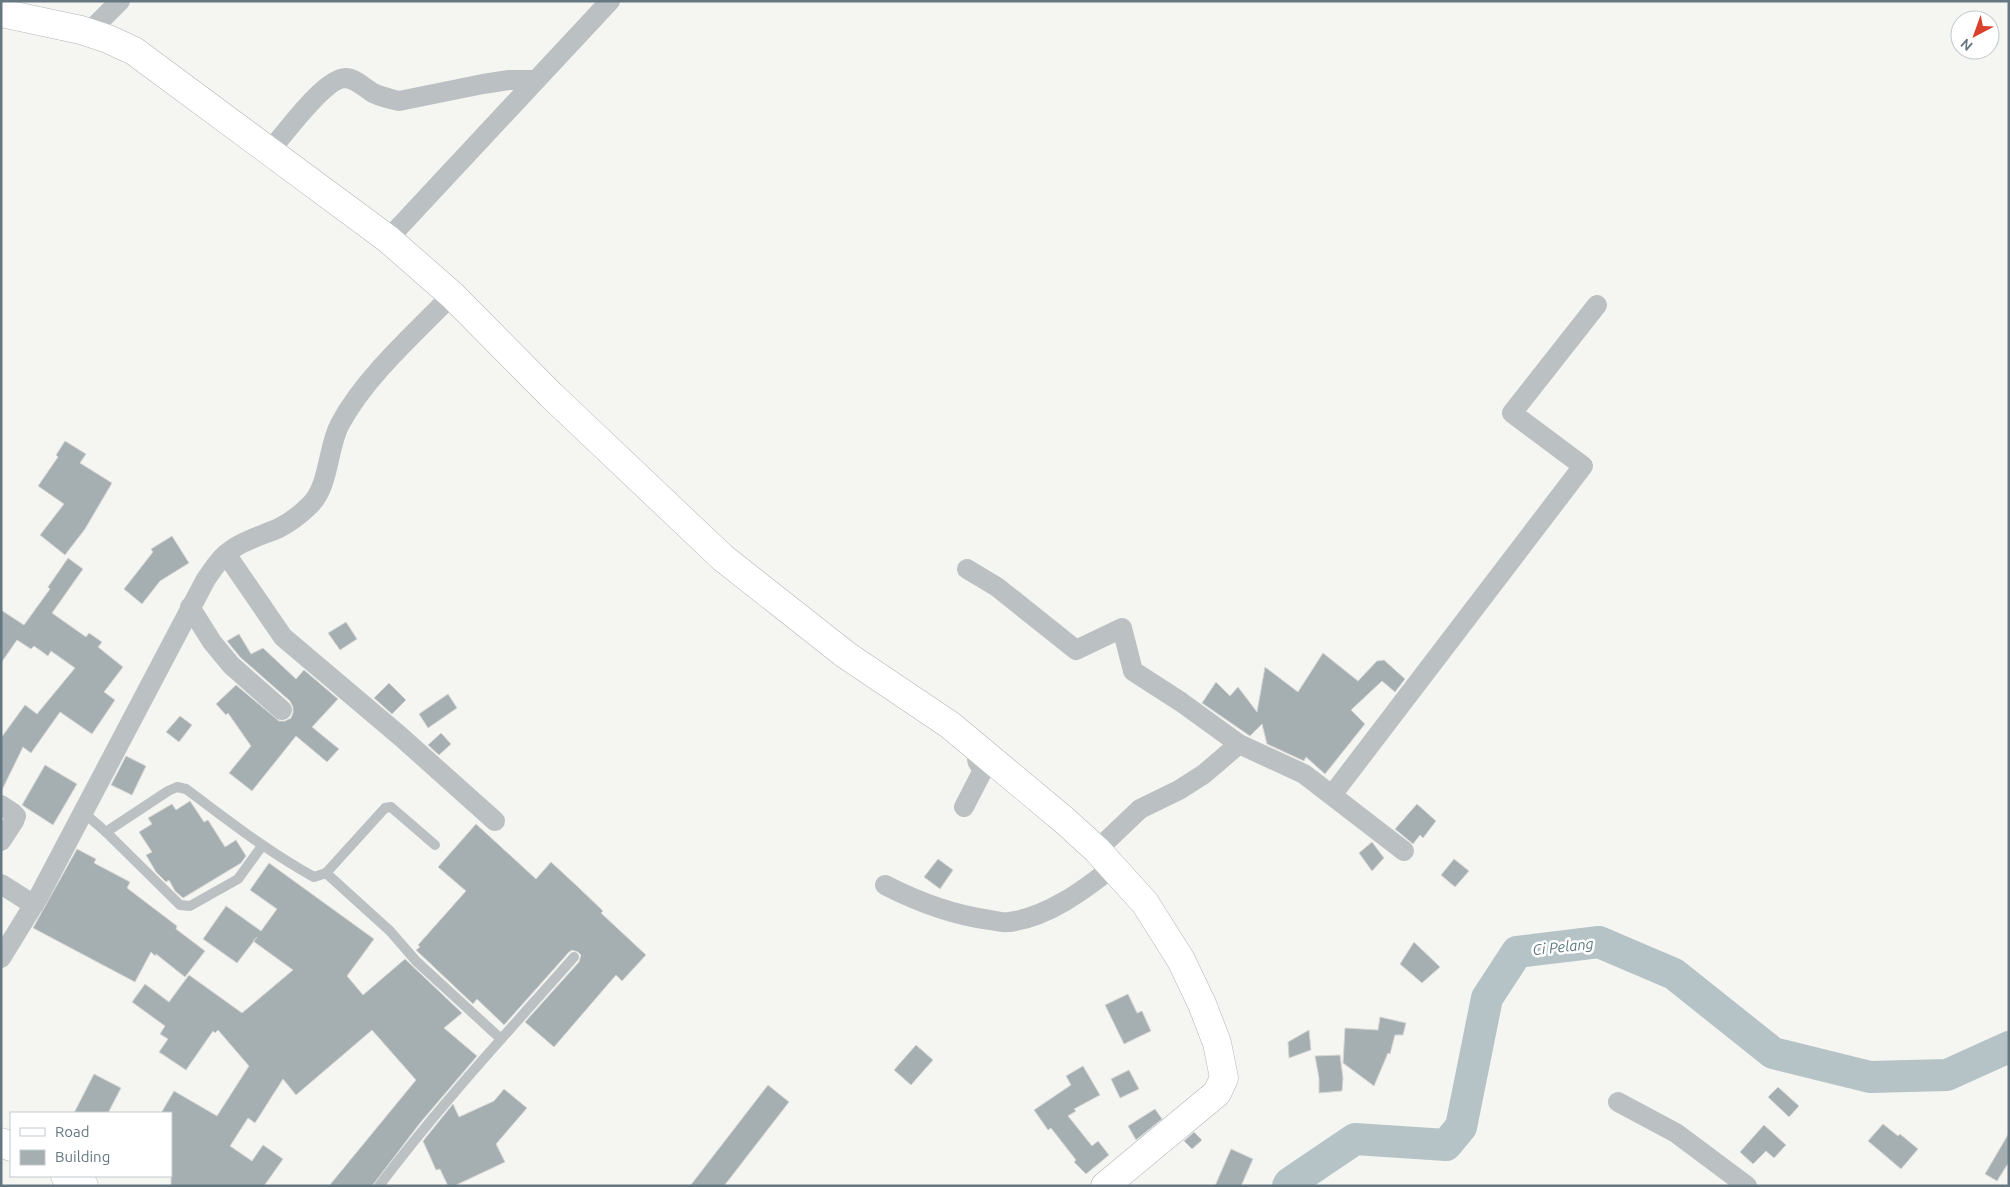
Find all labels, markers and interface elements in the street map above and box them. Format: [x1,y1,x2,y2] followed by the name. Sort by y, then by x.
[1950,10,2000,60] north arrow
[1957,35,1976,54] text: N
[1531,935,1594,958] water label: Ci Pelang
[10,1112,172,1177] legend
[55,1123,90,1140] text: Road
[55,1148,110,1165] text: Building

